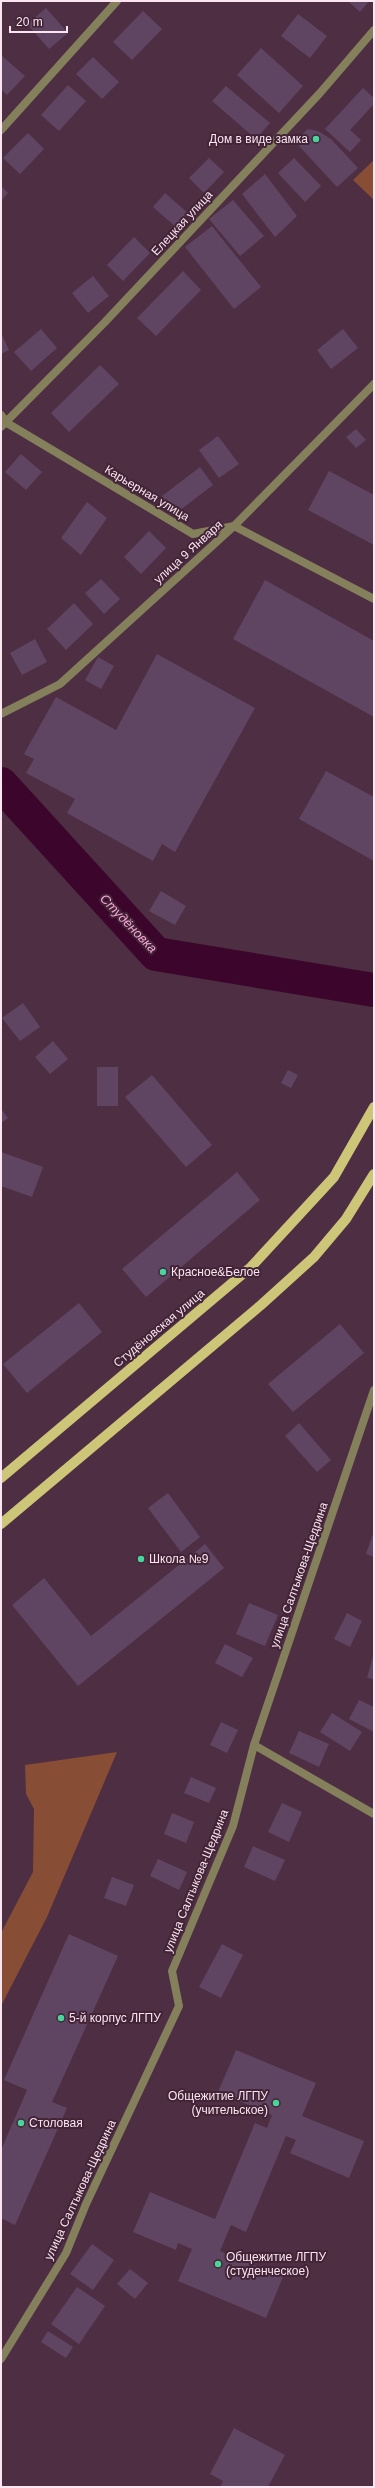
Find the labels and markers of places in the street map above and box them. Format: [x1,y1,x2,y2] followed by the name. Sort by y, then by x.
[209,132,308,146] place label: Дом в виде замка
[311,134,321,144] marker: Дом в виде замка
[171,1265,260,1279] place label: Красное&Белое
[158,1267,168,1277] marker: Красное&Белое
[149,1552,209,1566] place label: Школа №9
[136,1554,146,1564] marker: Школа №9
[69,2011,161,2025] place label: 5-й корпус ЛГПУ
[56,2013,66,2023] marker: 5-й корпус ЛГПУ
[168,2089,268,2117] place label: Общежитие ЛГПУ (учительское)
[271,2098,281,2108] marker: Общежитие ЛГПУ (учительское)
[29,2116,83,2130] place label: Столовая
[16,2118,26,2128] marker: Столовая
[226,2250,326,2278] place label: Общежитие ЛГПУ (студенческое)
[213,2259,223,2269] marker: Общежитие ЛГПУ (студенческое)

